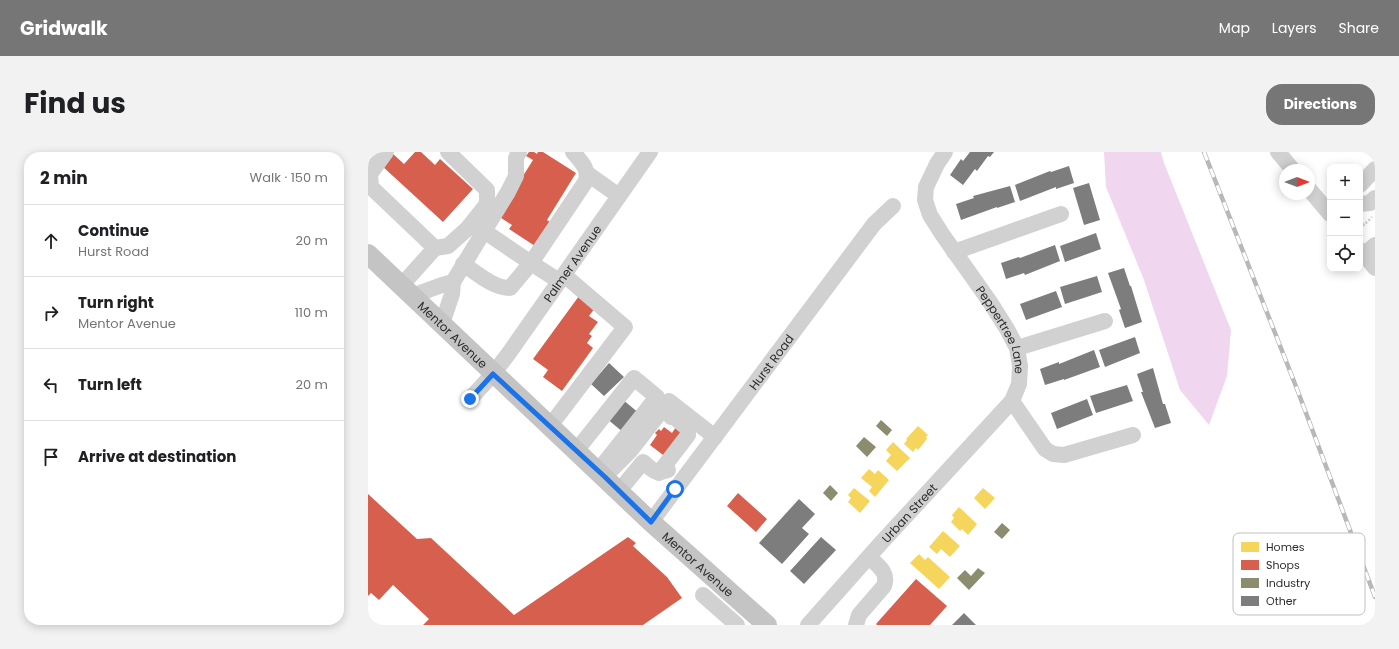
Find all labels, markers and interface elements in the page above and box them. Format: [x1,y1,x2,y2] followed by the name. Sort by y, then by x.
[20,15,108,42] text: Gridwalk
[1219,18,1250,38] text: Map
[1272,18,1316,38] text: Layers
[1338,18,1379,38] text: Share
[24,84,126,123] text: Find us
[1266,84,1375,125] button: Directions
[1279,164,1315,200] north arrow
[1327,164,1363,272] map controls
[1327,164,1363,200] button: +
[40,166,88,190] text: 2 min
[250,168,328,187] text: Walk · 150 m
[1327,200,1363,236] button: −
[78,220,149,241] text: Continue
[539,221,605,305] street label: Palmer Avenue
[40,230,62,252] icon: ahead
[295,231,328,250] text: 20 m
[1327,236,1363,272] button: locate
[78,242,149,261] text: Hurst Road
[972,282,1028,374] street label: Peppertree Lane
[78,292,154,313] text: Turn right
[414,297,492,372] street label: Mentor Avenue
[40,302,62,324] icon: right
[295,303,328,322] text: 110 m
[78,314,176,333] text: Mentor Avenue
[744,331,797,393] street label: Hurst Road
[40,374,62,396] icon: left
[78,374,142,395] text: Turn left
[295,375,328,394] text: 20 m
[461,390,479,408] route end
[40,446,62,468] icon: arrive
[78,446,236,467] text: Arrive at destination
[877,479,941,546] street label: Urban Street
[666,480,684,498] route start
[659,528,738,600] street label: Mentor Avenue
[1233,533,1365,615] legend
[1266,539,1305,555] text: Homes
[1266,557,1300,573] text: Shops
[1266,575,1311,591] text: Industry
[1266,593,1297,609] text: Other

